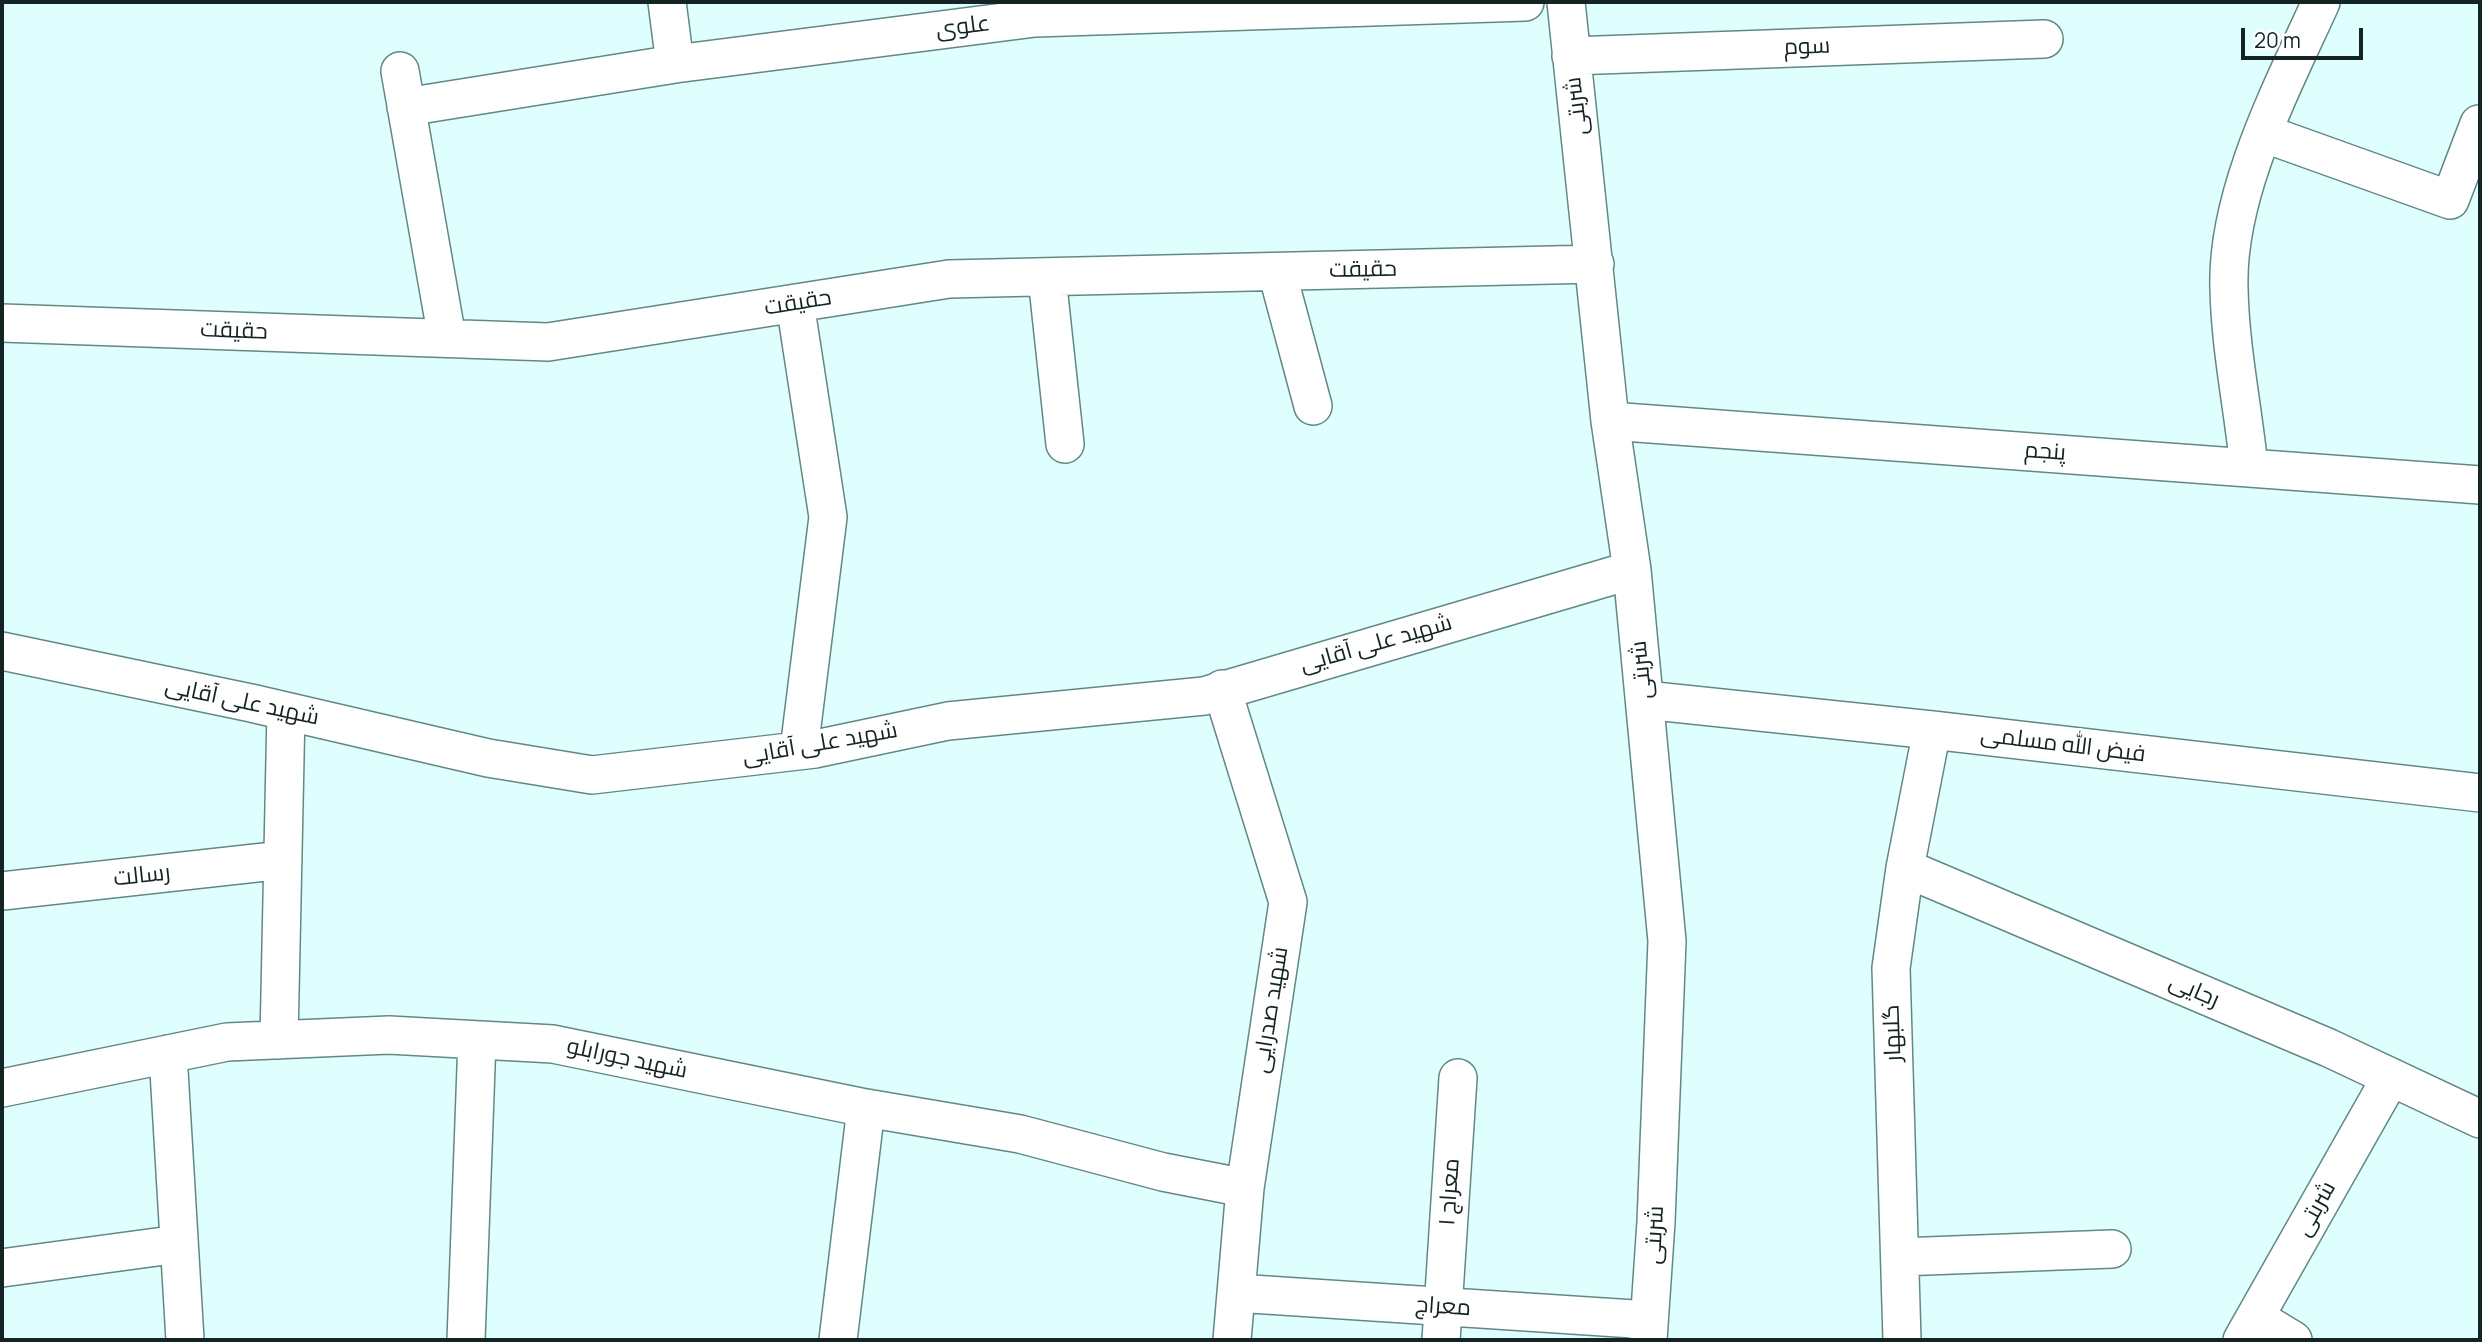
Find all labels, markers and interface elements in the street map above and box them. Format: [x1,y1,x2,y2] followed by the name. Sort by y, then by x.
[934,10,992,44] street label: علوی
[2244,14,2366,58] scale bar
[2254,26,2301,54] text: 20 m
[1783,32,1831,62] street label: سوم
[1560,75,1594,137] street label: شربتی
[1329,256,1397,284] street label: حقیقت
[762,284,834,322] street label: حقیقت
[200,316,268,346] street label: حقیقت
[2023,437,2067,467] street label: پنجم
[1297,609,1455,679] street label: شهید علی آقایی
[1625,639,1659,701] street label: شربتی
[162,672,322,732] street label: شهید علی آقایی
[740,717,900,771] street label: شهید علی آقایی
[1979,721,2147,769] street label: فیض الله مسلمی
[112,859,172,893] street label: رسالت
[1247,945,1295,1075] street label: شهید صدرایی
[2165,968,2223,1014] street label: رجایی
[1878,1004,1908,1062] street label: گلبهار
[564,1033,690,1085] street label: شهید جورابلو
[1434,1157,1466,1227] street label: معراج ۱
[2290,1177,2342,1241] street label: شربتی
[1640,1205,1670,1265] street label: شربتی
[1414,1291,1472,1323] street label: معراج

